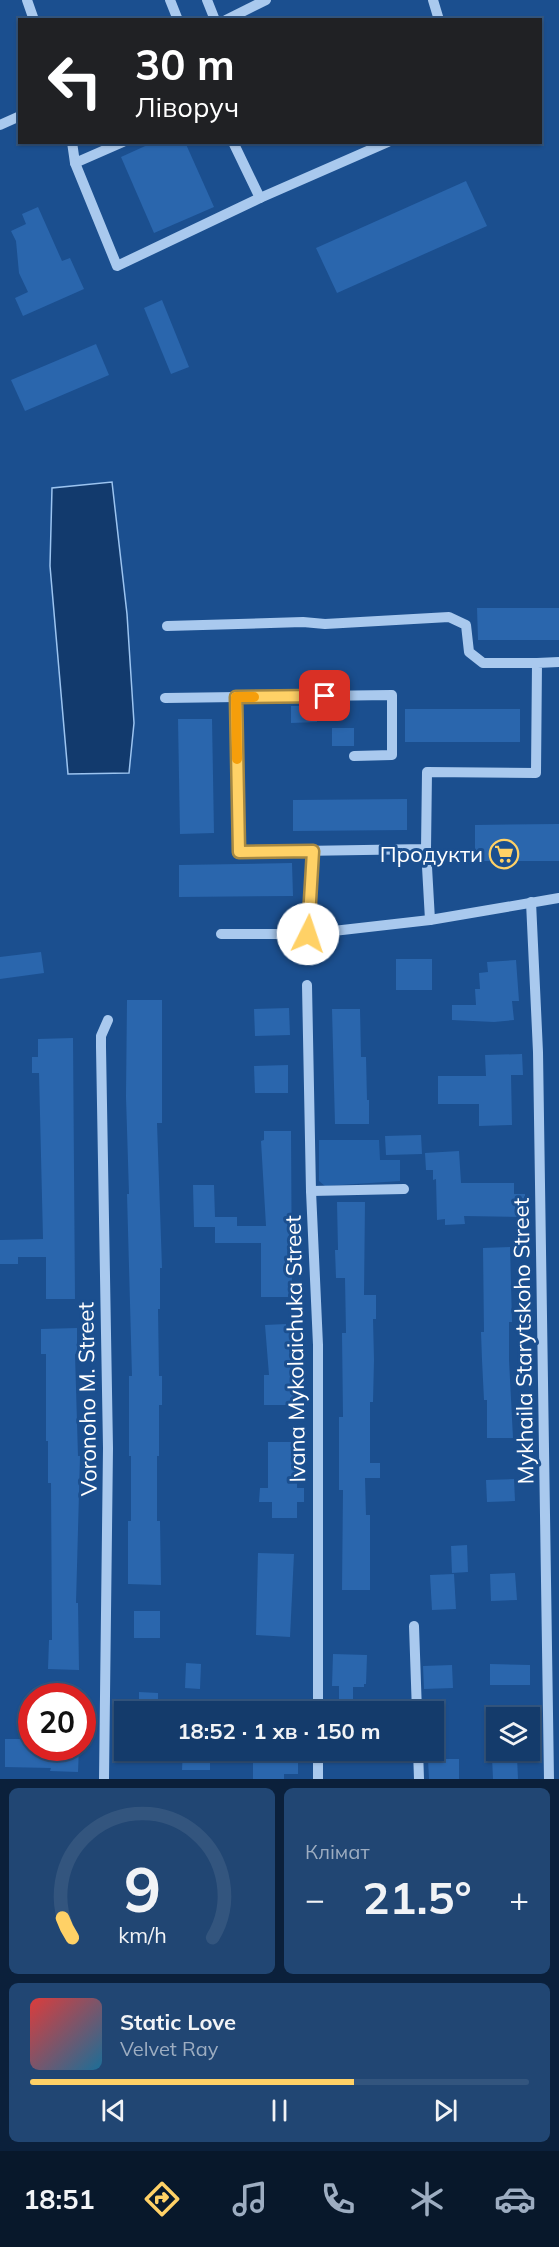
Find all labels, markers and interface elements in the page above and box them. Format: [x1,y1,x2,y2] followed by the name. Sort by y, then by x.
[135,38,235,91] text: 30 m
[36,42,114,120] icon: left
[135,90,239,124] text: Ліворуч
[299,670,350,721] pin
[308,679,341,712] icon: arrive
[488,838,520,870] supermarket icon: Продукти
[380,840,483,868] place label: Продукти
[276,902,340,966] position arrow
[506,1197,540,1485] street label: Mykhaila Starytskoho Street
[279,1215,311,1483] street label: Ivana Mykolaichuka Street
[71,1301,103,1496] street label: Voronoho M. Street
[18,1683,96,1761] speed limit sign: 20
[486,1707,540,1761] map controls
[486,1707,540,1761] button: layers
[177,1717,381,1745] text: 18:52 · 1 хв · 150 m
[305,1839,370,1864] text: Клімат
[123,1849,161,1928] text: 9
[362,1869,472,1925] text: 21.5°
[305,1878,325,1919] text: −
[509,1878,529,1919] text: +
[118,1921,166,1948] text: km/h
[120,2008,236,2036] text: Static Love
[120,2036,218,2061] text: Velvet Ray
[97,2094,130,2127] icon: previous
[263,2094,296,2127] icon: pause
[429,2094,462,2127] icon: next
[141,2178,183,2220] icon: directions
[229,2178,271,2220] icon: music
[317,2178,359,2220] icon: phone
[406,2178,448,2220] icon: climate
[494,2178,536,2220] icon: car
[23,2182,95,2216] text: 18:51

